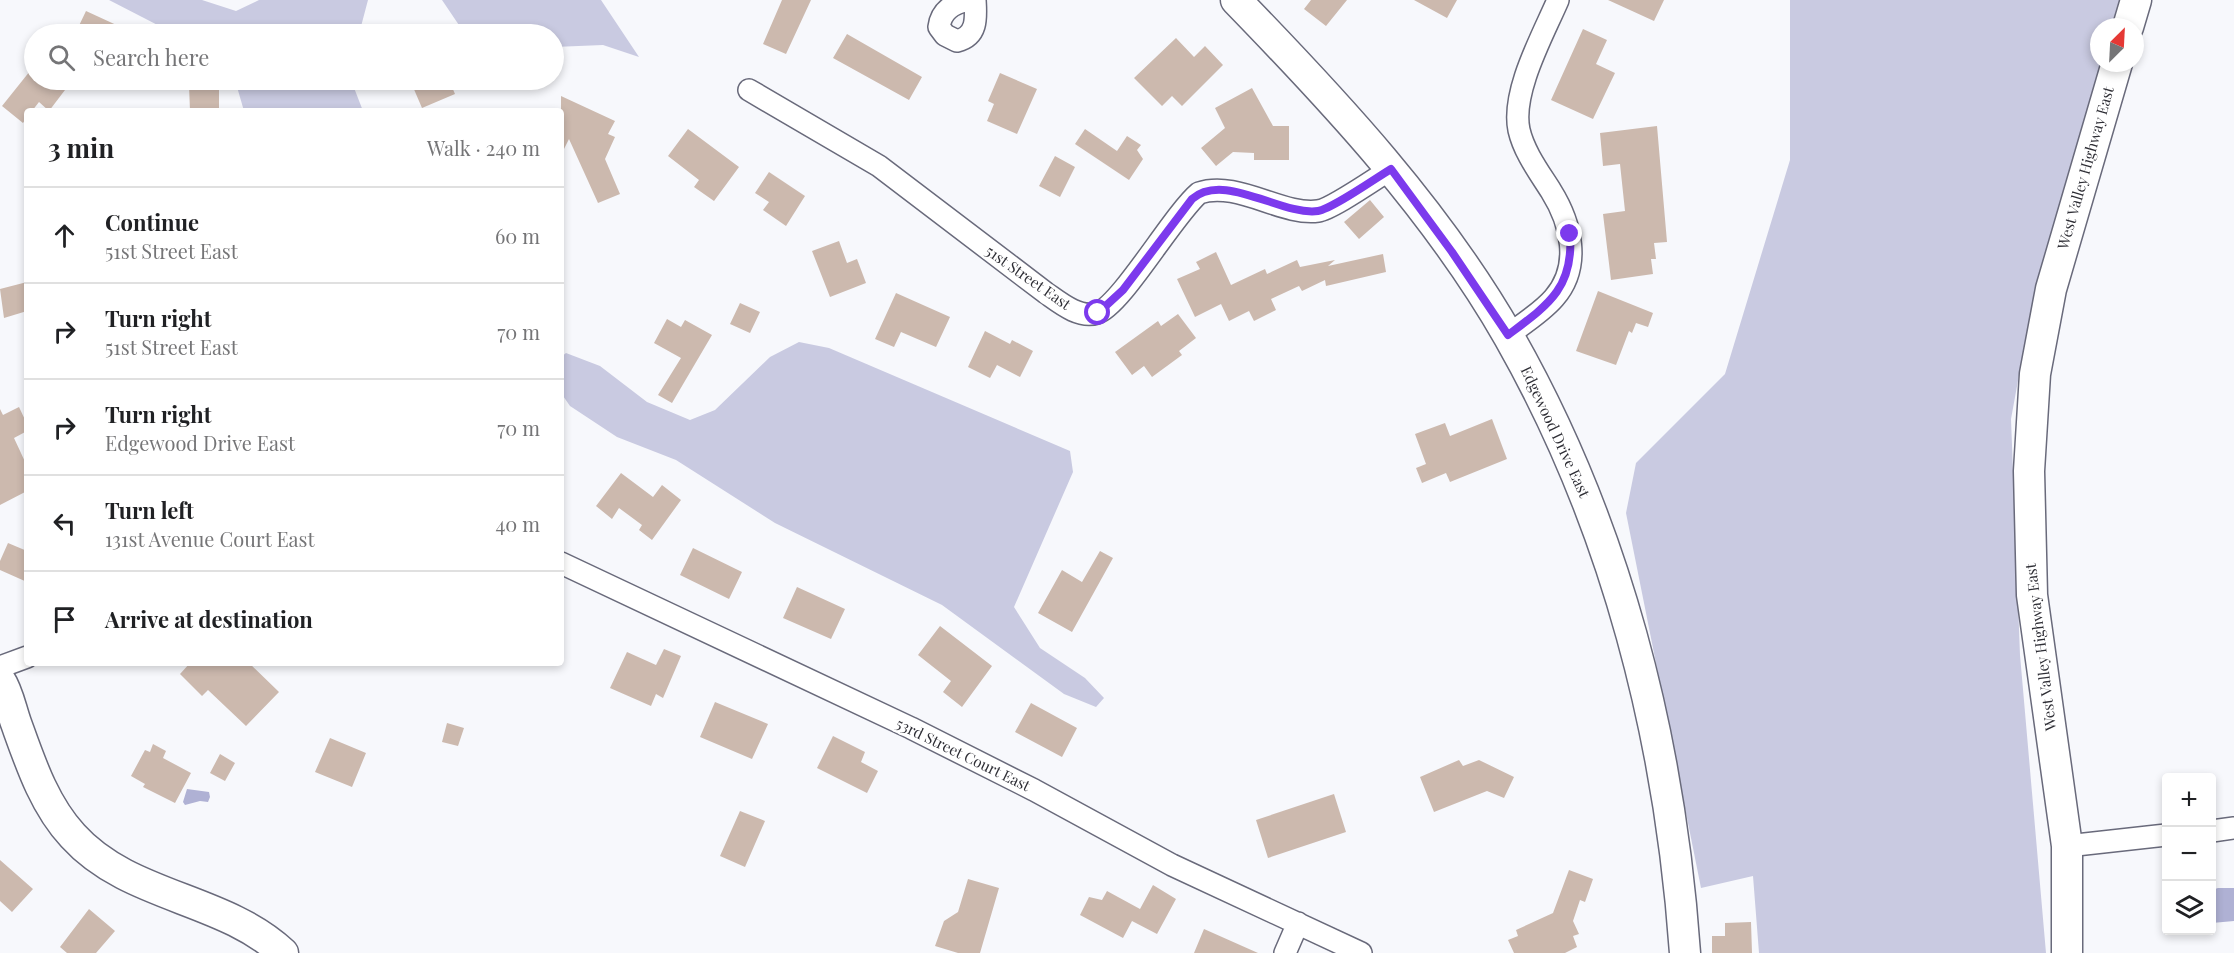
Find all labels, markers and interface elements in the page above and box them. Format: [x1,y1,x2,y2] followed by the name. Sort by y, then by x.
[2090,18,2144,72] north arrow
[24,24,564,90] search box
[45,41,78,74] icon: search
[93,42,209,72] text: Search here
[2052,83,2118,252] street label: West Valley Highway East
[48,130,114,165] text: 3 min
[427,134,540,161] text: Walk · 240 m
[105,207,199,237] text: Continue
[48,219,81,252] icon: ahead
[1556,220,1582,246] route end
[495,222,540,249] text: 60 m
[105,237,238,264] text: 51st Street East
[982,240,1076,314] street label: 51st Street East
[1084,299,1110,325] route start
[105,303,211,333] text: Turn right
[48,315,81,348] icon: right
[497,318,540,345] text: 70 m
[105,333,238,360] text: 51st Street East
[1517,363,1595,501] street label: Edgewood Drive East
[105,399,211,429] text: Turn right
[48,411,81,444] icon: right
[497,414,540,441] text: 70 m
[105,429,295,456] text: Edgewood Drive East
[105,495,194,525] text: Turn left
[48,507,81,540] icon: left
[495,510,540,537] text: 40 m
[105,525,315,552] text: 131st Avenue Court East
[2020,562,2060,733] street label: West Valley Highway East
[48,603,81,636] icon: arrive
[105,604,313,634] text: Arrive at destination
[893,713,1034,796] street label: 53rd Street Court East
[2162,773,2216,935] map controls
[2162,773,2216,827] button: +
[2162,827,2216,881] button: −
[2162,881,2216,935] button: layers

